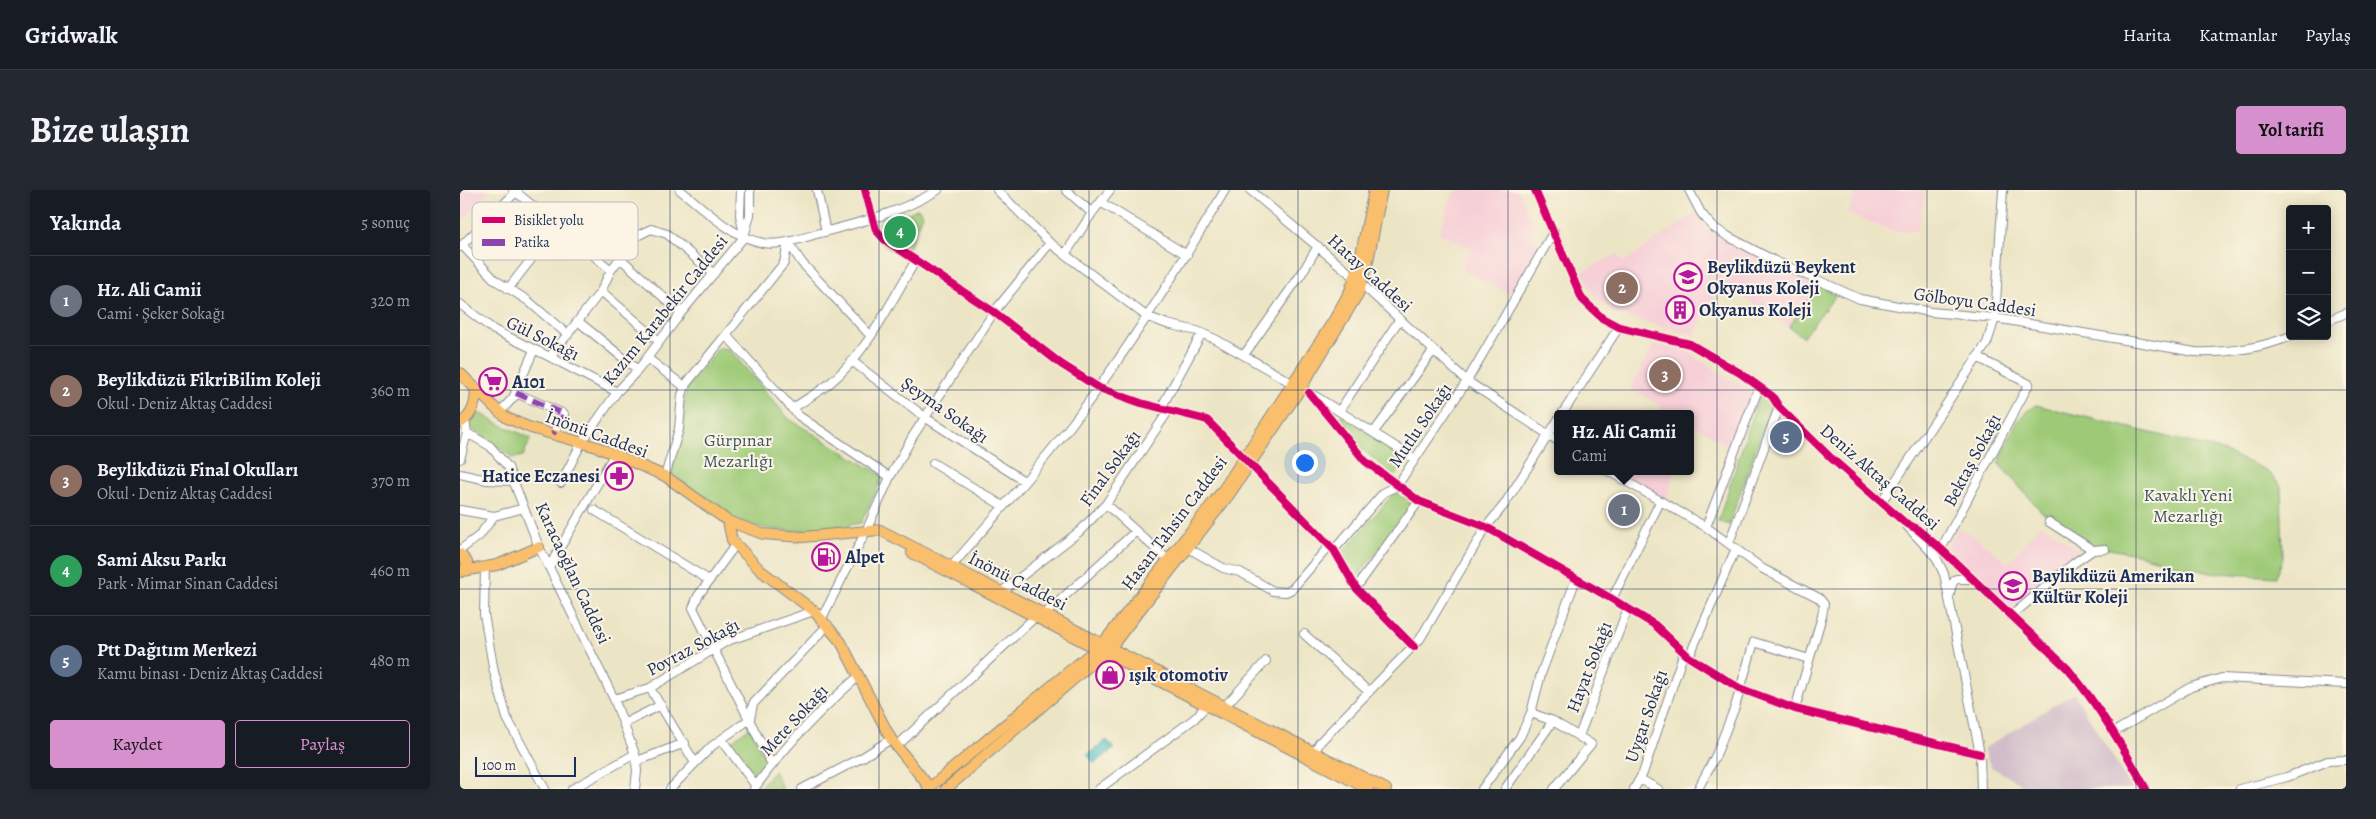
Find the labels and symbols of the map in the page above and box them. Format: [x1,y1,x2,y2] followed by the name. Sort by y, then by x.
[472,202,638,260] legend
[514,211,584,230] text: Bisiklet yolu
[884,213,916,251] pin: 4
[1322,228,1418,318] street label: Hatay Caddesi
[597,230,733,390] street label: Kazım Karabekir Caddesi
[514,233,550,252] text: Patika
[1707,255,1856,300] place label: Beylikdüzü Beykent Okyanus Koleji
[1673,262,1703,292] school or university icon: Beylikdüzü Beykent Okyanus Koleji
[1606,269,1638,307] pin: 2
[1912,282,2038,322] street label: Gölboyu Caddesi
[1665,295,1695,325] building icon: Okyanus Koleji
[1699,298,1811,322] place label: Okyanus Koleji
[502,310,584,366] street label: Gül Sokağı
[1649,356,1681,394] pin: 3
[478,367,508,397] supermarket icon: A101
[511,370,546,394] place label: A101
[897,371,993,449] street label: Şeyma Sokağı
[1383,378,1457,472] street label: Mutlu Sokağı
[542,404,652,464] street label: İnönü Caddesi
[1937,409,2007,511] street label: Bektaş Sokağı
[1770,418,1802,456] pin: 5
[1815,418,1945,536] street label: Deniz Aktaş Caddesi
[1074,425,1146,511] street label: Final Sokağı
[703,428,773,473] park label: Gürpınar Mezarlığı
[1292,450,1318,476] your location
[1115,451,1233,595] street label: Hasan Tahsin Caddesi
[604,461,634,491] pharmacy icon: Hatice Eczanesi
[482,464,600,488] place label: Hatice Eczanesi
[2143,483,2233,528] park label: Kavaklı Yeni Mezarlığı
[1608,491,1640,529] pin: 1
[530,498,616,648] street label: Karacaoğlan Caddesi
[811,542,841,572] fuel station icon: Alpet
[844,545,885,569] place label: Alpet
[965,546,1071,616] street label: İnönü Caddesi
[2032,564,2195,609] place label: Baylikdüzü Amerikan Kültür Koleji
[1998,571,2028,601] school or university icon: Baylikdüzü Amerikan Kültür Koleji
[642,612,744,682] street label: Poyraz Sokağı
[1561,618,1617,716] street label: Hayat Sokağı
[1095,660,1125,690] shop icon: ışık otomotiv
[1129,663,1228,687] place label: ışık otomotiv
[1619,666,1673,766] street label: Uygar Sokağı
[755,679,833,761] street label: Mete Sokağı
[475,754,576,777] scale bar

